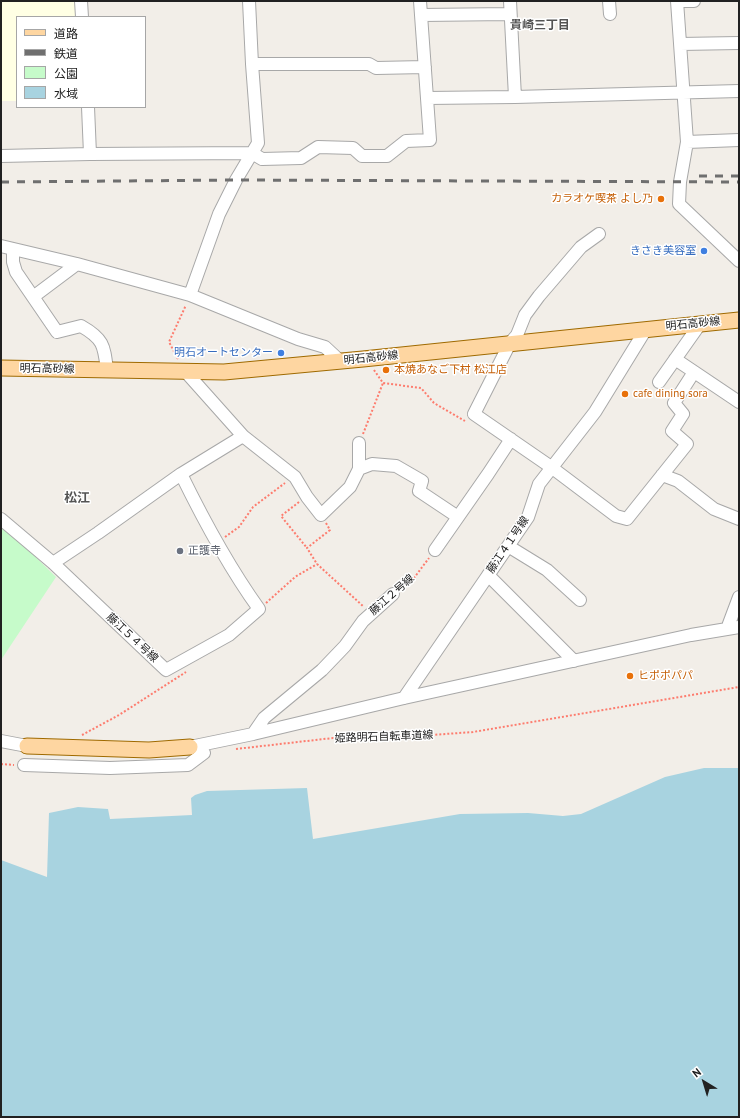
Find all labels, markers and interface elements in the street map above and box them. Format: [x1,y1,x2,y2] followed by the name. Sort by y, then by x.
[16,16,146,108] legend
[510,19,570,33] district label: 貴崎三丁目
[54,26,78,41] text: 道路
[54,46,78,61] text: 鉄道
[54,66,78,81] text: 公園
[54,86,78,101] text: 水域
[551,192,653,206] place label: カラオケ喫茶 よし乃
[656,194,666,204] marker: カラオケ喫茶 よし乃
[630,244,696,258] place label: きさき美容室
[699,246,709,256] marker: きさき美容室
[665,315,721,333] street label: 明石高砂線
[174,346,273,360] place label: 明石オートセンター
[276,348,286,358] marker: 明石オートセンター
[343,349,399,367] street label: 明石高砂線
[19,362,75,376] street label: 明石高砂線
[394,363,507,377] place label: 本焼あなご下村 松江店
[381,365,391,375] marker: 本焼あなご下村 松江店
[633,387,708,401] place label: cafe dining sora
[620,389,630,399] marker: cafe dining sora
[64,490,90,506] district label: 松江
[484,514,532,576] street label: 藤江４１号線
[188,544,221,558] place label: 正護寺
[175,546,185,556] marker: 正護寺
[367,572,417,618] street label: 藤江２号線
[103,611,161,665] street label: 藤江５４号線
[638,669,693,683] place label: ヒポポパパ
[625,671,635,681] marker: ヒポポパパ
[334,729,434,745] street label: 姫路明石自転車道線
[684,1062,724,1102] north arrow
[689,1065,704,1080] text: N

